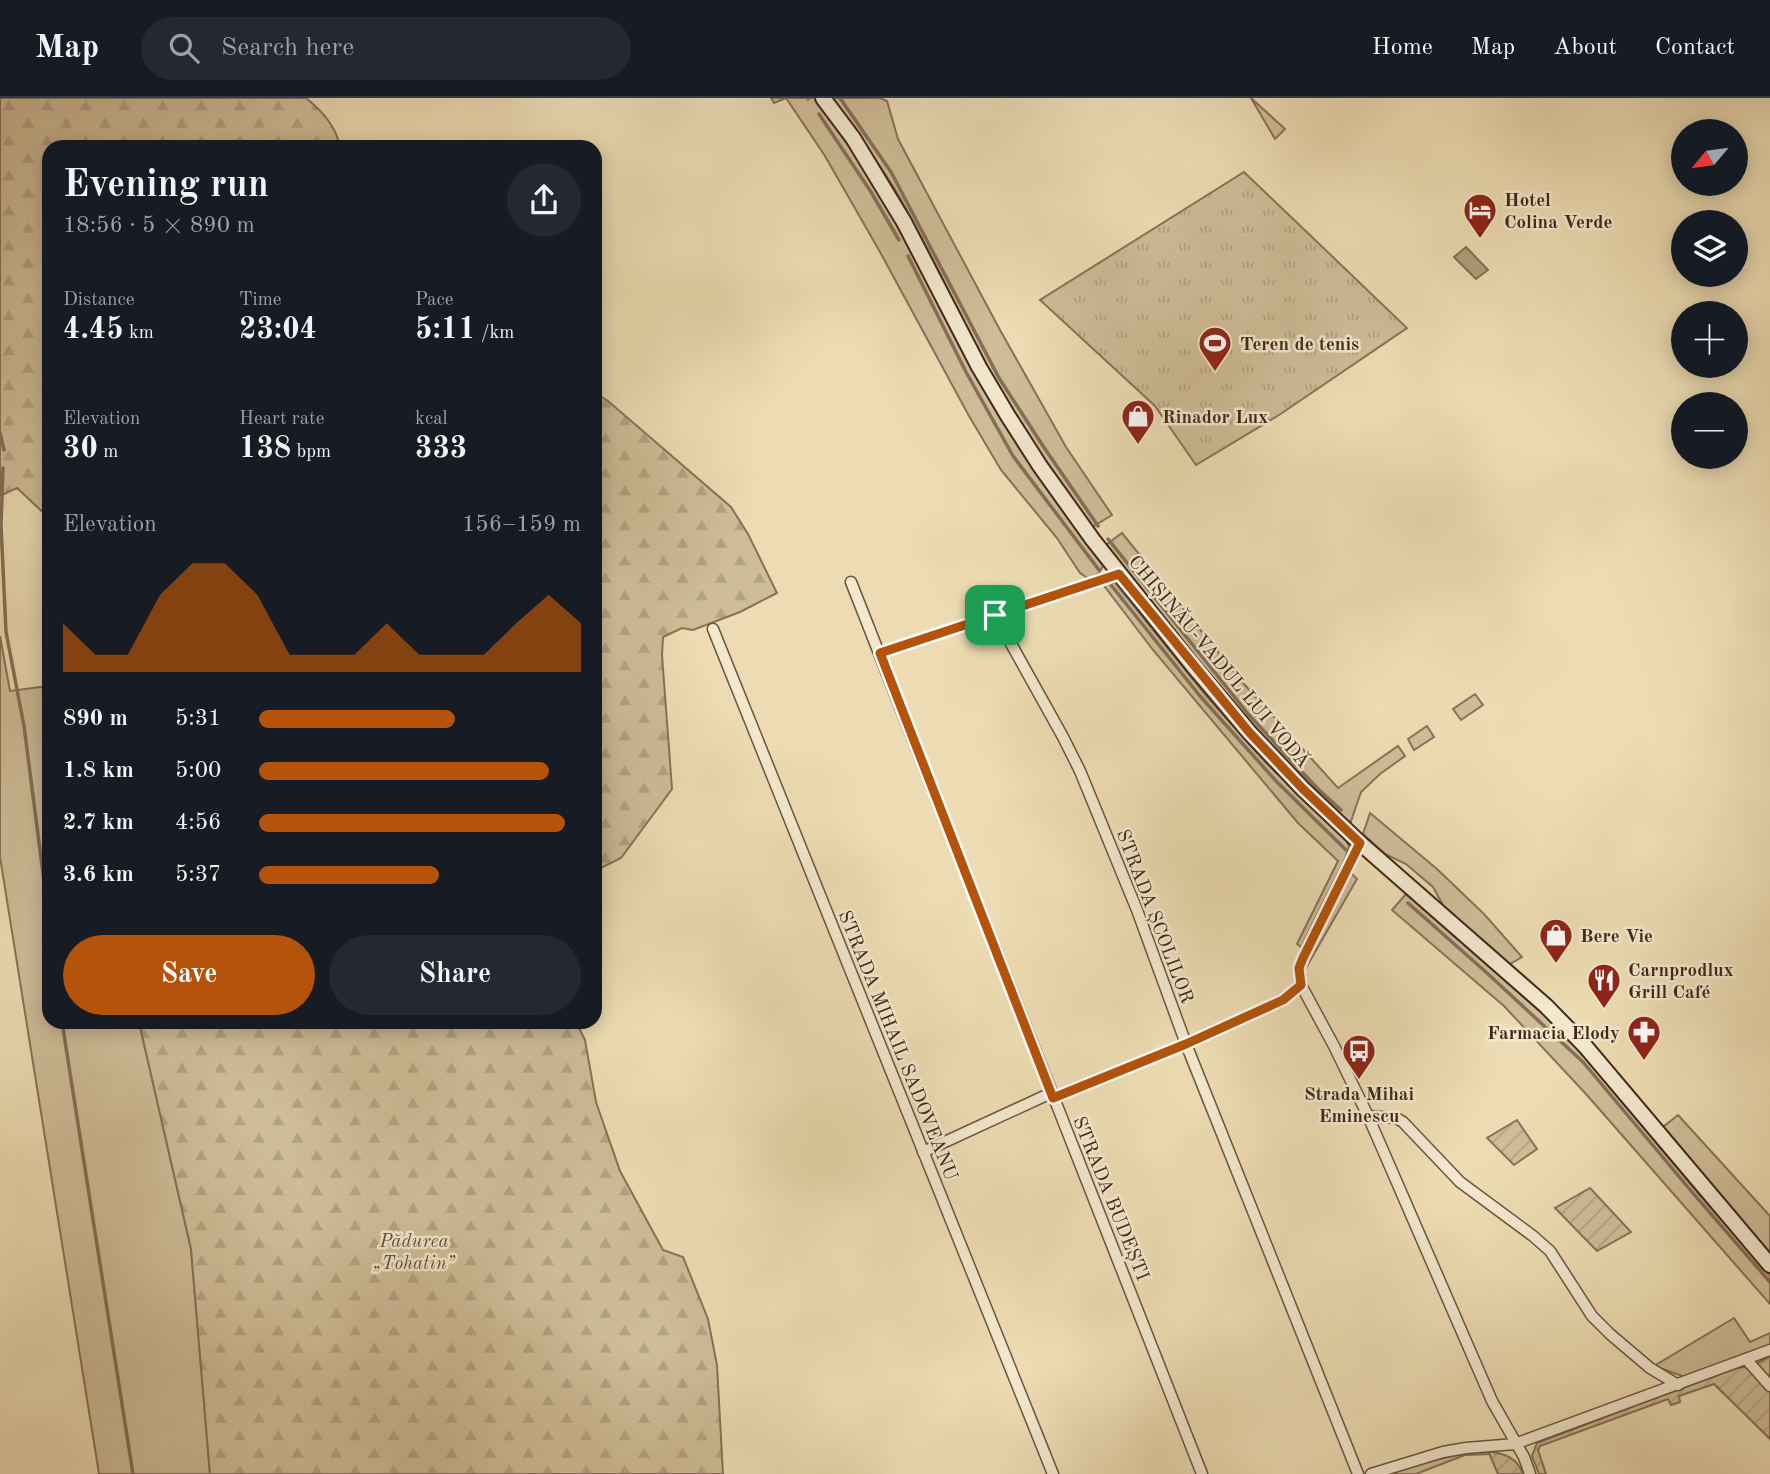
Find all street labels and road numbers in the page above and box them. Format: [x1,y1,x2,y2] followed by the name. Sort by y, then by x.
[1124,550,1316,773] street label: CHIȘINĂU-VADUL LUI VODĂ
[1112,827,1196,1006] street label: STRADA ȘCOLILOR
[834,908,960,1184] street label: STRADA MIHAIL SADOVEANU
[1068,1114,1151,1284] street label: STRADA BUDEȘTI

